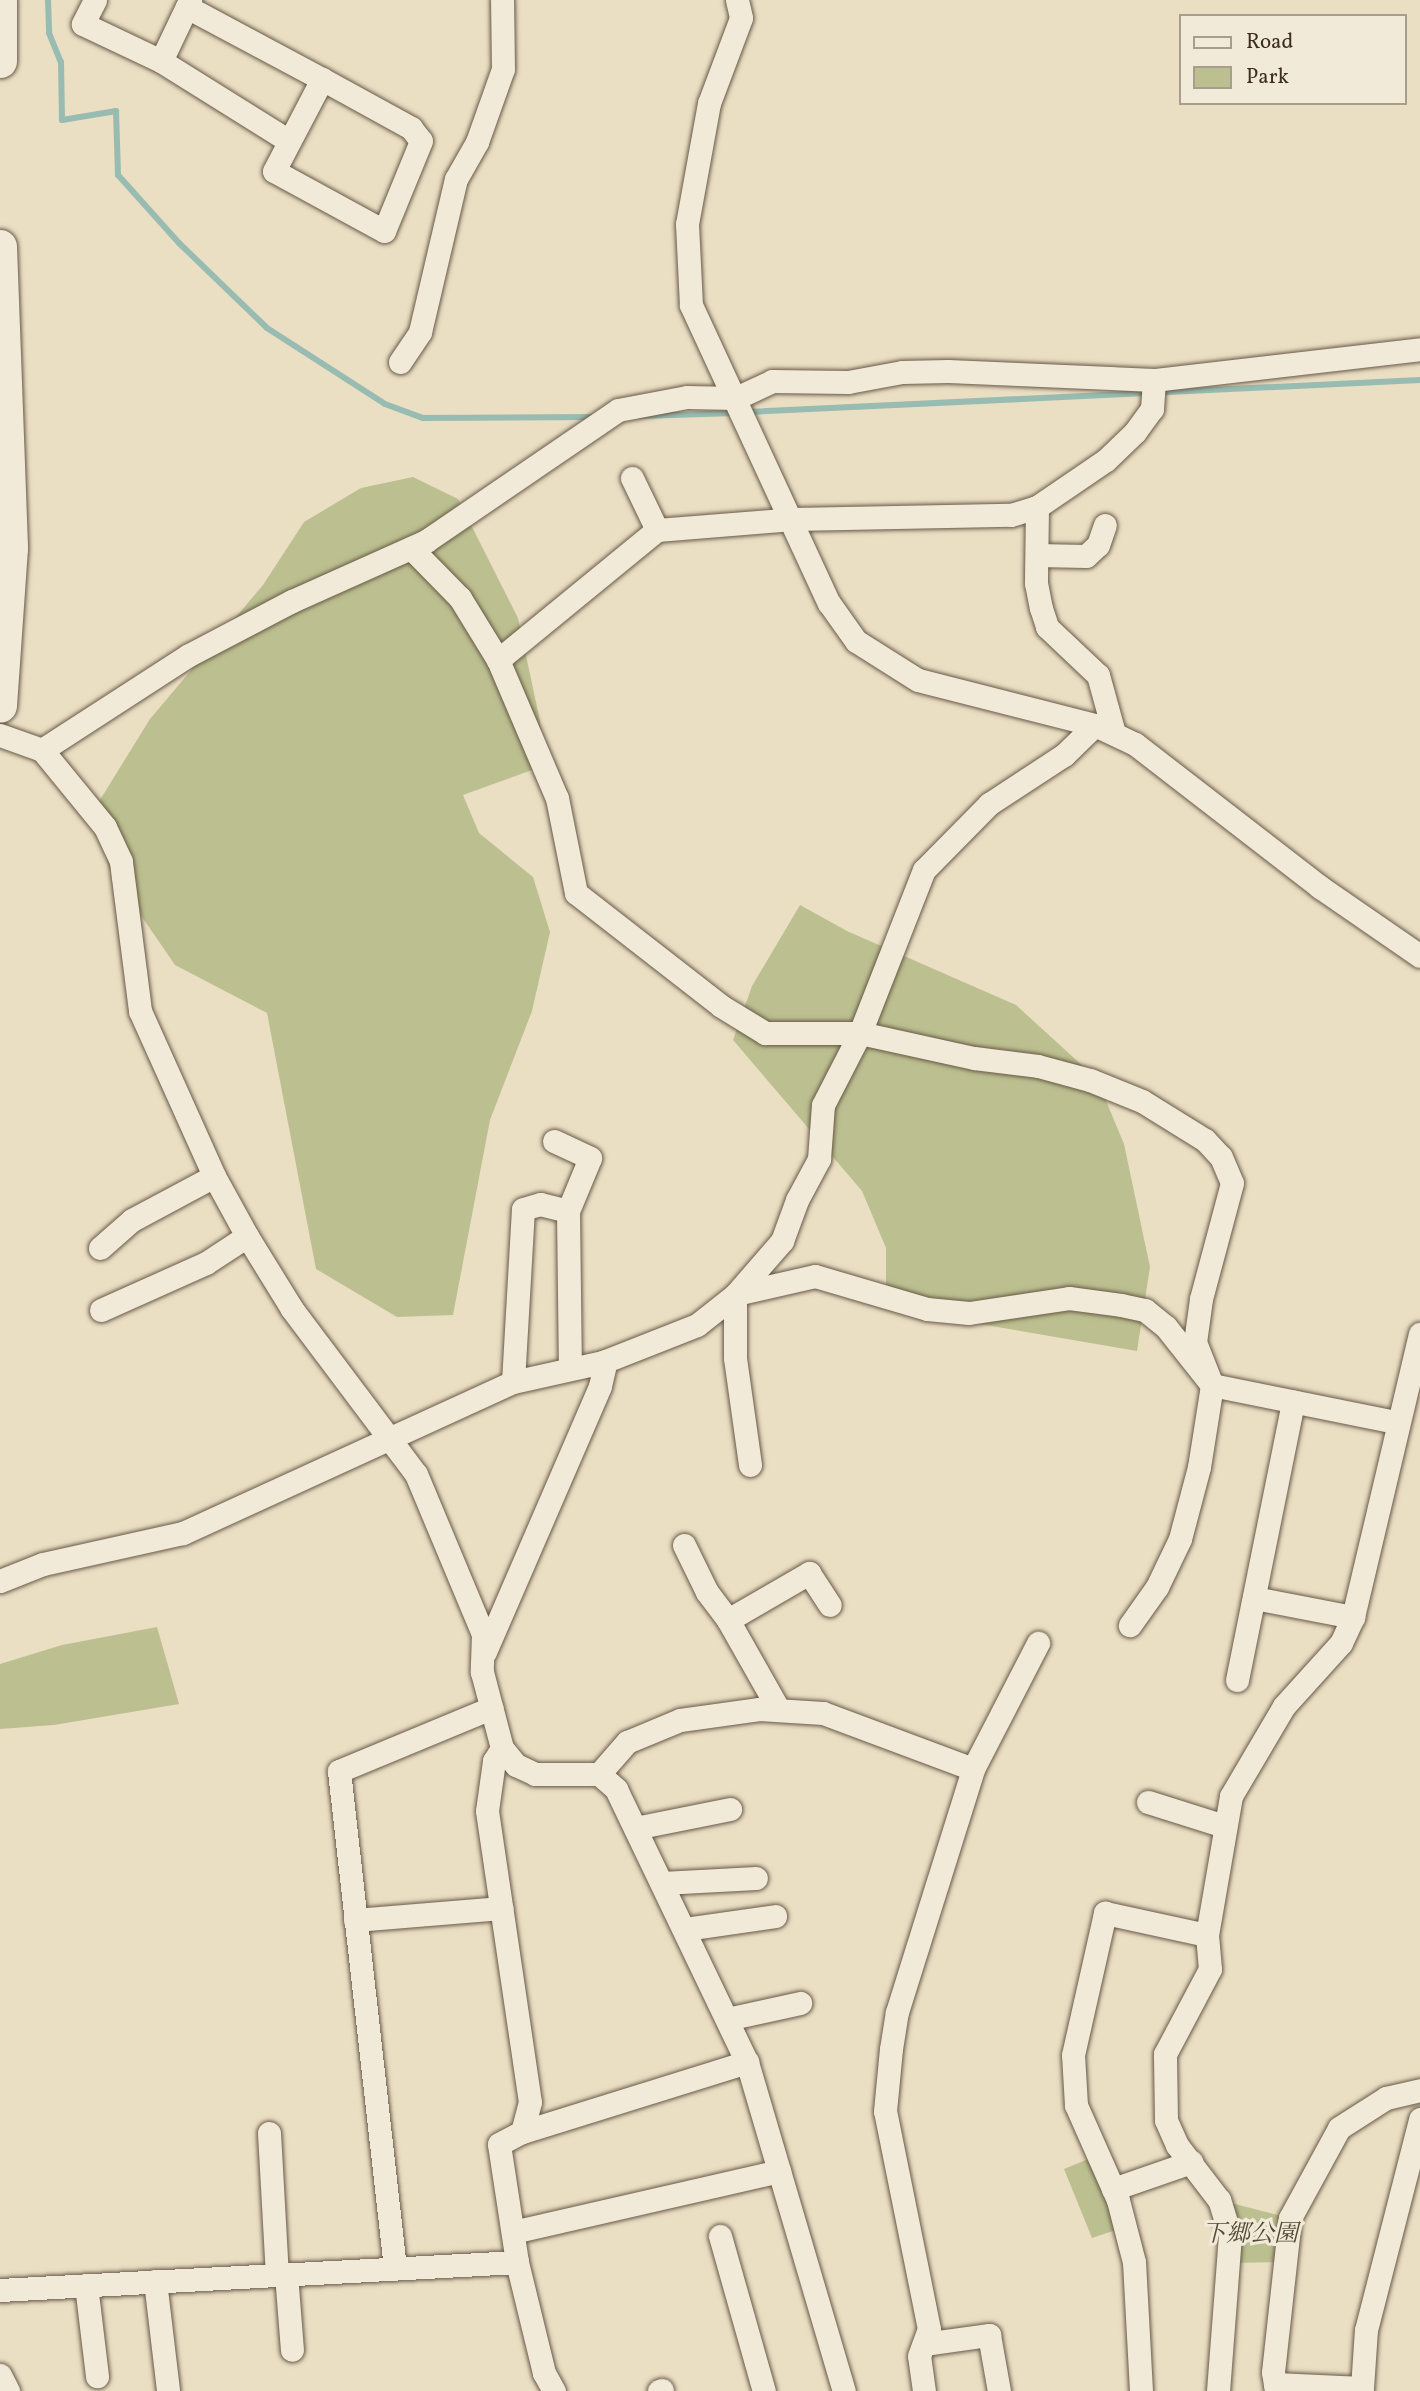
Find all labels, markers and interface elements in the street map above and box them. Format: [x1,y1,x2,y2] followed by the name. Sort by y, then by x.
[1178,14,1406,105] legend
[1246,28,1293,57] text: Road
[1246,63,1289,92] text: Park
[1202,2222,1298,2250] park label: 下郷公園

